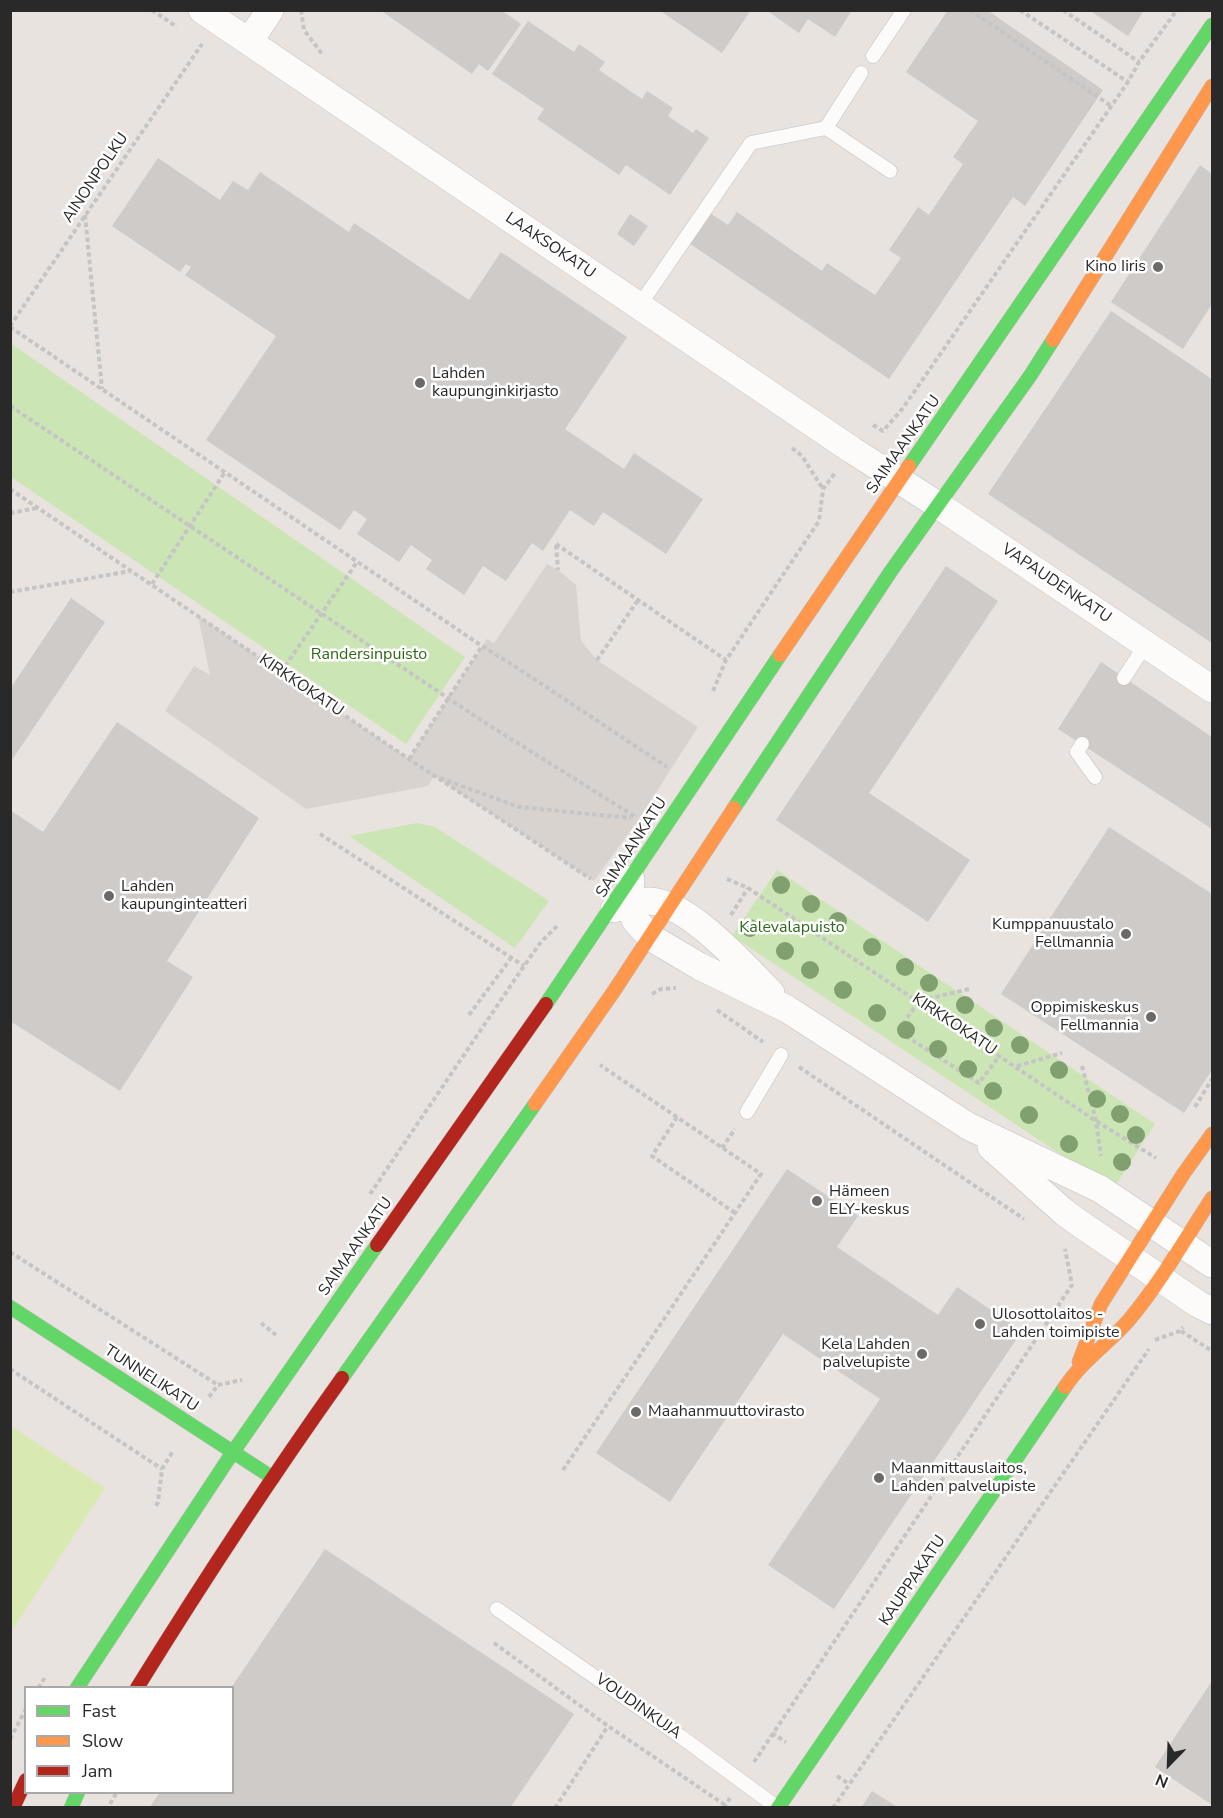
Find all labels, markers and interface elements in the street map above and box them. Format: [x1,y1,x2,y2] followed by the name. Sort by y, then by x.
[59,129,133,227] street label: AINONPOLKU
[501,209,599,283] street label: LAAKSOKATU
[1085,257,1146,277] place label: Kino Iiris
[1151,260,1165,274] marker: Kino Iiris
[432,364,559,402] place label: Lahden kaupunginkirjasto
[413,376,427,390] marker: Lahden kaupunginkirjasto
[863,392,945,498] street label: SAIMAANKATU
[997,540,1115,628] street label: VAPAUDENKATU
[311,645,427,665] park label: Randersinpuisto
[255,651,347,721] street label: KIRKKOKATU
[592,794,672,902] street label: SAIMAANKATU
[121,877,247,915] place label: Lahden kaupunginteatteri
[102,889,116,903] marker: Lahden kaupunginteatteri
[992,915,1114,953] place label: Kumppanuustalo Fellmannia
[739,918,845,938] park label: Kalevalapuisto
[1119,927,1133,941] marker: Kumppanuustalo Fellmannia
[908,990,1000,1060] street label: KIRKKOKATU
[1031,998,1139,1036] place label: Oppimiskeskus Fellmannia
[1144,1010,1158,1024] marker: Oppimiskeskus Fellmannia
[829,1182,909,1220] place label: Hämeen ELY-keskus
[315,1194,397,1300] street label: SAIMAANKATU
[810,1194,824,1208] marker: Hämeen ELY-keskus
[992,1305,1120,1343] place label: Ulosottolaitos - Lahden toimipiste
[973,1317,987,1331] marker: Ulosottolaitos - Lahden toimipiste
[821,1335,910,1373] place label: Kela Lahden palvelupiste
[100,1341,202,1417] street label: TUNNELIKATU
[915,1347,929,1361] marker: Kela Lahden palvelupiste
[648,1402,805,1422] place label: Maahanmuuttovirasto
[629,1405,643,1419] marker: Maahanmuuttovirasto
[891,1459,1036,1497] place label: Maanmittauslaitos, Lahden palvelupiste
[872,1471,886,1485] marker: Maanmittauslaitos, Lahden palvelupiste
[876,1532,950,1630] street label: KAUPPAKATU
[591,1670,685,1744] street label: VOUDINKUJA
[24,1686,234,1794] legend
[82,1699,116,1723] text: Fast
[82,1729,123,1753] text: Slow
[1139,1734,1199,1794] north arrow
[82,1759,113,1783] text: Jam
[1152,1768,1172,1793] text: N

